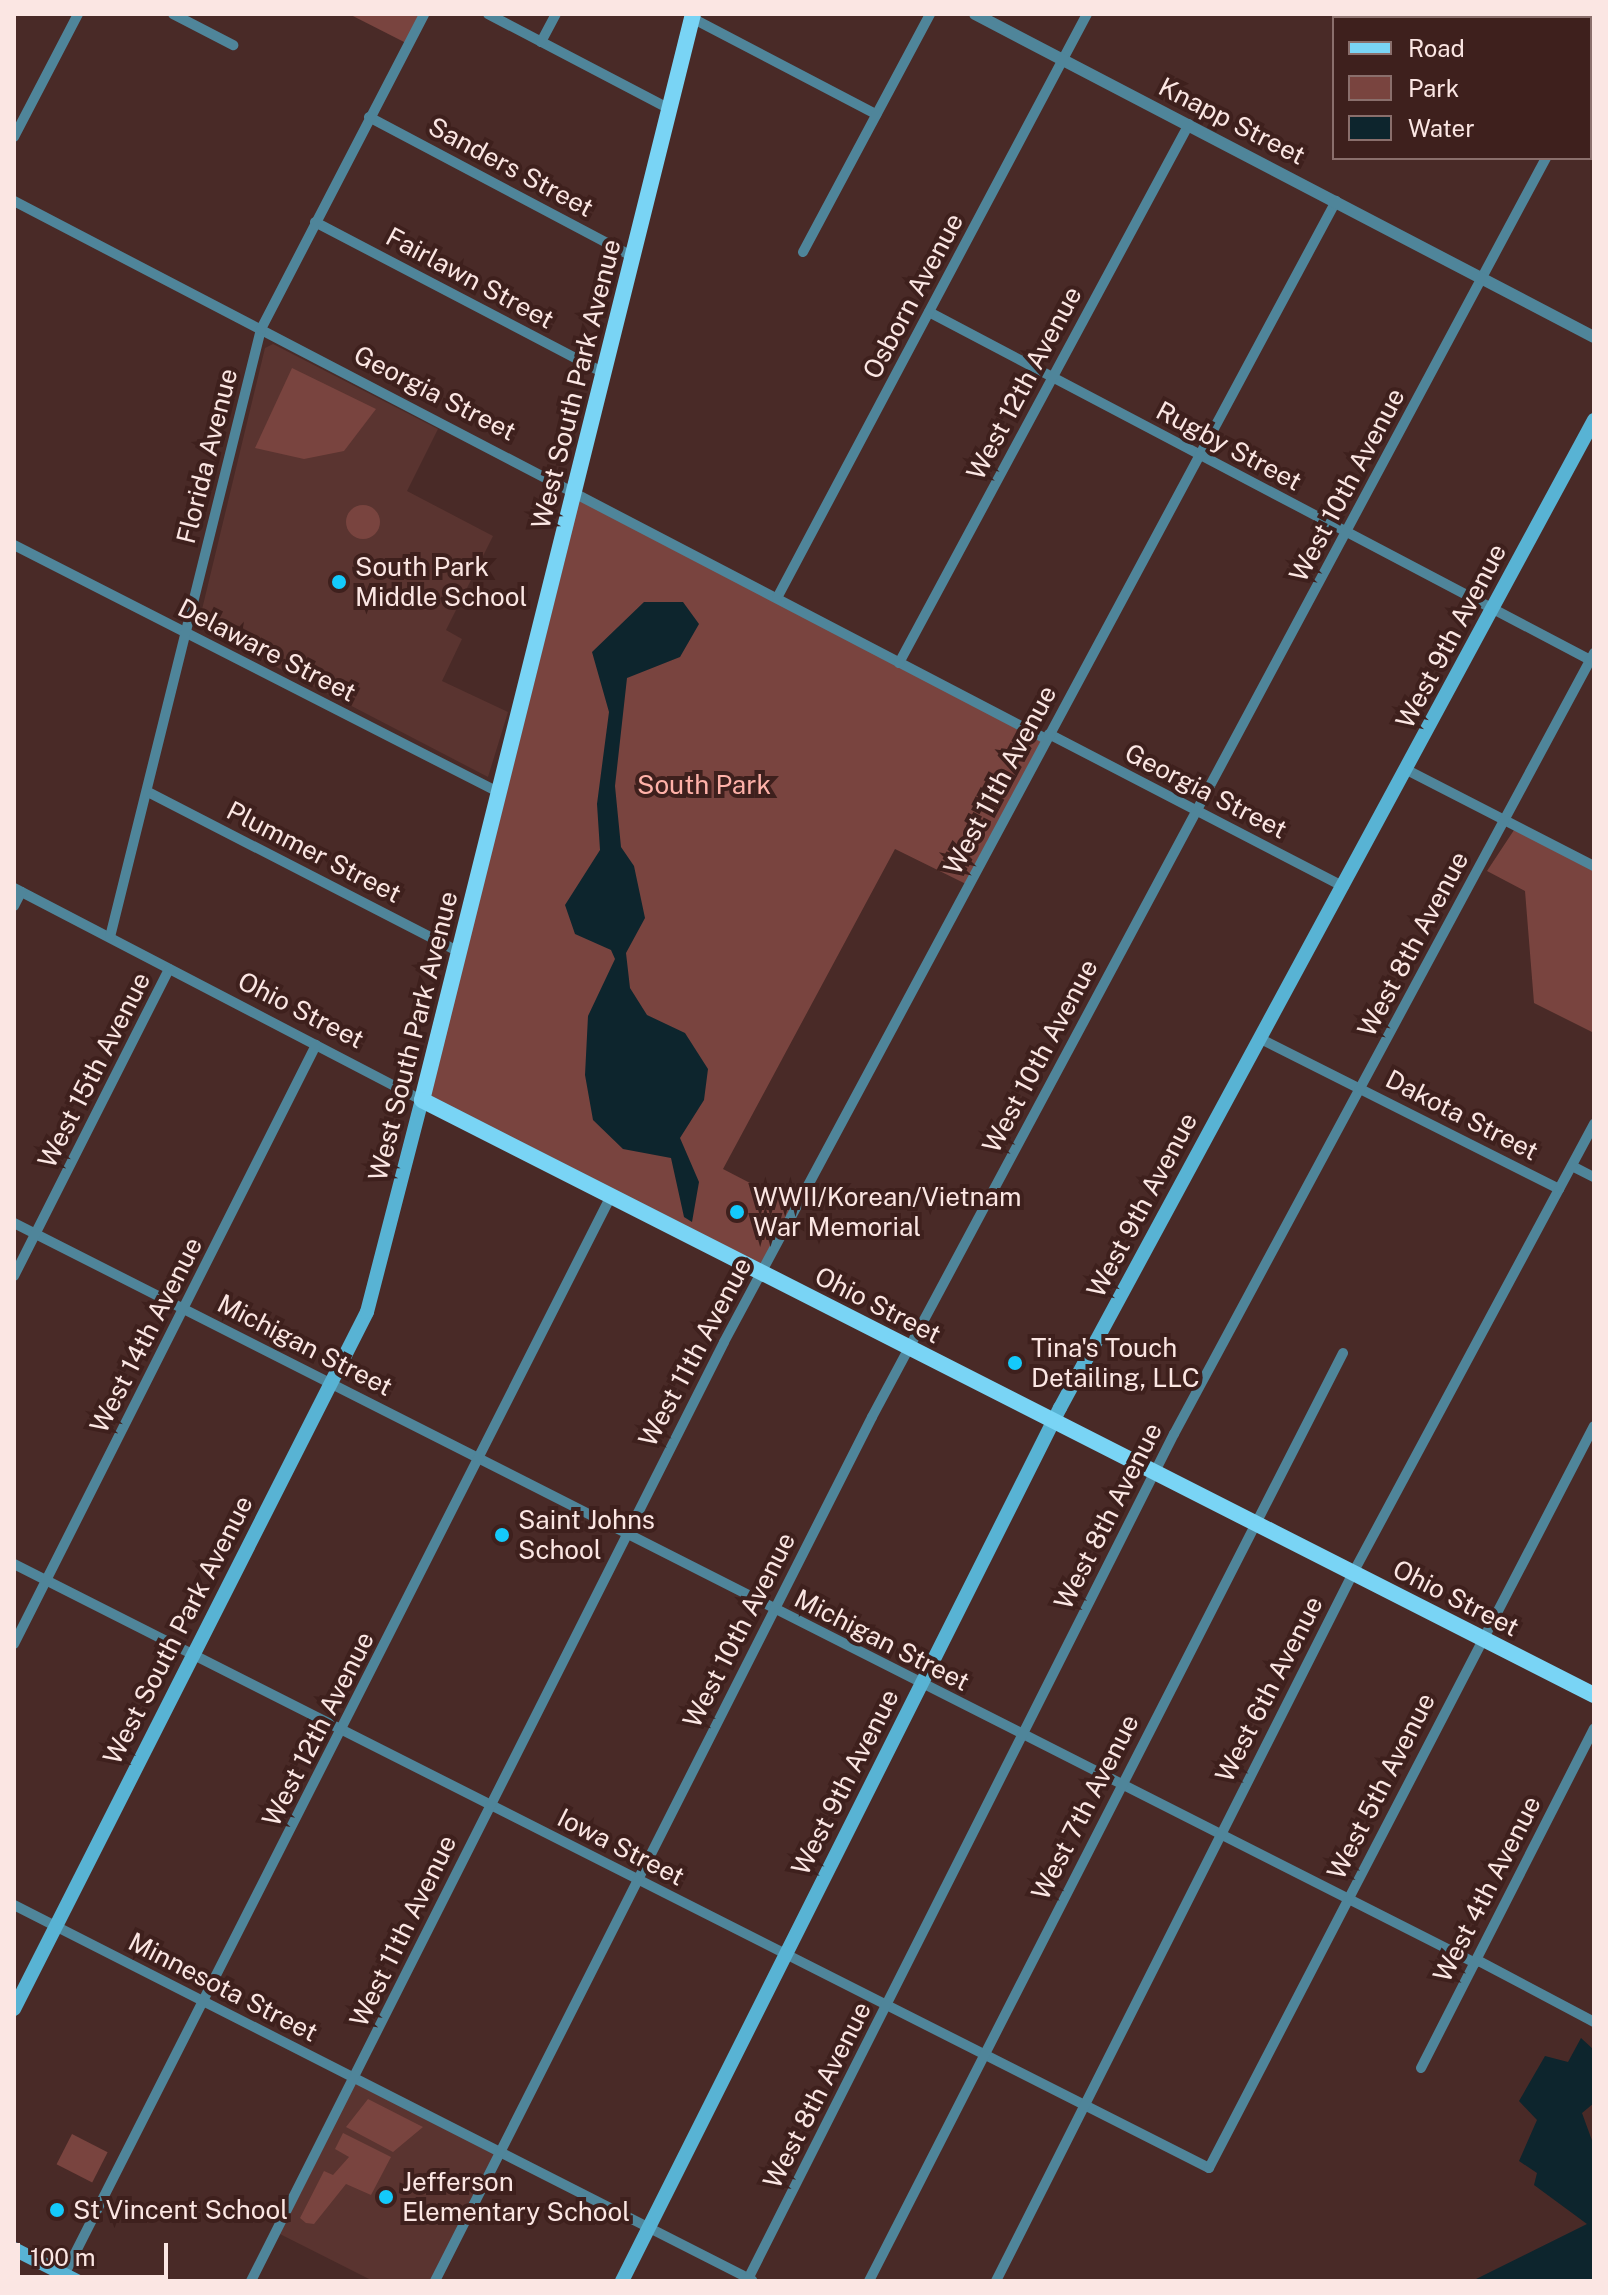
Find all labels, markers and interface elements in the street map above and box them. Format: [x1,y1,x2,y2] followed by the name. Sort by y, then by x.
[1332,16,1592,160] legend
[1408,34,1465,62] text: Road
[1154,71,1310,171] street label: Knapp Street
[1408,74,1459,102] text: Park
[423,110,599,224] street label: Sanders Street
[1408,114,1475,142] text: Water
[856,208,970,384] street label: Osborn Avenue
[381,221,559,335] street label: Fairlawn Street
[525,236,627,532] street label: West South Park Avenue
[960,281,1088,485] street label: West 12th Avenue
[349,339,521,447] street label: Georgia Street
[170,365,244,547] street label: Florida Avenue
[1283,383,1411,587] street label: West 10th Avenue
[1151,395,1307,497] street label: Rugby Street
[1389,538,1513,734] street label: West 9th Avenue
[355,551,528,612] place label: South Park Middle School
[330,573,348,591] marker: South Park Middle School
[173,592,361,708] street label: Delaware Street
[937,680,1063,880] street label: West 11th Avenue
[1120,737,1292,845] street label: Georgia Street
[637,769,771,801] park label: South Park
[222,795,406,909] street label: Plummer Street
[1351,846,1475,1042] street label: West 8th Avenue
[362,888,464,1184] street label: West South Park Avenue
[976,954,1104,1158] street label: West 10th Avenue
[233,965,369,1055] street label: Ohio Street
[31,967,157,1173] street label: West 15th Avenue
[1380,1063,1544,1167] street label: Dakota Street
[1080,1107,1204,1303] street label: West 9th Avenue
[753,1181,1021,1242] place label: WWII/Korean/Vietnam War Memorial
[728,1203,746,1221] marker: WWII/Korean/Vietnam War Memorial
[83,1232,209,1438] street label: West 14th Avenue
[632,1252,758,1452] street label: West 11th Avenue
[810,1260,946,1350] street label: Ohio Street
[212,1287,398,1403] street label: Michigan Street
[1031,1332,1200,1394] place label: Tina's Touch Detailing, LLC
[1006,1354,1024,1372] marker: Tina's Touch Detailing, LLC
[1048,1418,1168,1614] street label: West 8th Avenue
[97,1491,259,1769] street label: West South Park Avenue
[518,1504,655,1566] place label: Saint Johns School
[493,1526,511,1544] marker: Saint Johns School
[676,1527,802,1733] street label: West 10th Avenue
[1388,1553,1524,1643] street label: Ohio Street
[789,1582,975,1698] street label: Michigan Street
[1209,1591,1329,1787] street label: West 6th Avenue
[255,1626,381,1832] street label: West 12th Avenue
[785,1684,905,1880] street label: West 9th Avenue
[1321,1688,1441,1884] street label: West 5th Avenue
[1025,1709,1145,1905] street label: West 7th Avenue
[1427,1791,1547,1987] street label: West 4th Avenue
[552,1802,690,1892] street label: Iowa Street
[343,1830,463,2032] street label: West 11th Avenue
[123,1926,323,2048] street label: Minnesota Street
[757,1997,877,2193] street label: West 8th Avenue
[402,2166,630,2228] place label: Jefferson Elementary School
[377,2188,395,2206] marker: Jefferson Elementary School
[73,2194,289,2226] place label: St Vincent School
[48,2201,66,2219] marker: St Vincent School
[20,2227,172,2277] scale bar
[30,2243,96,2271] text: 100 m

